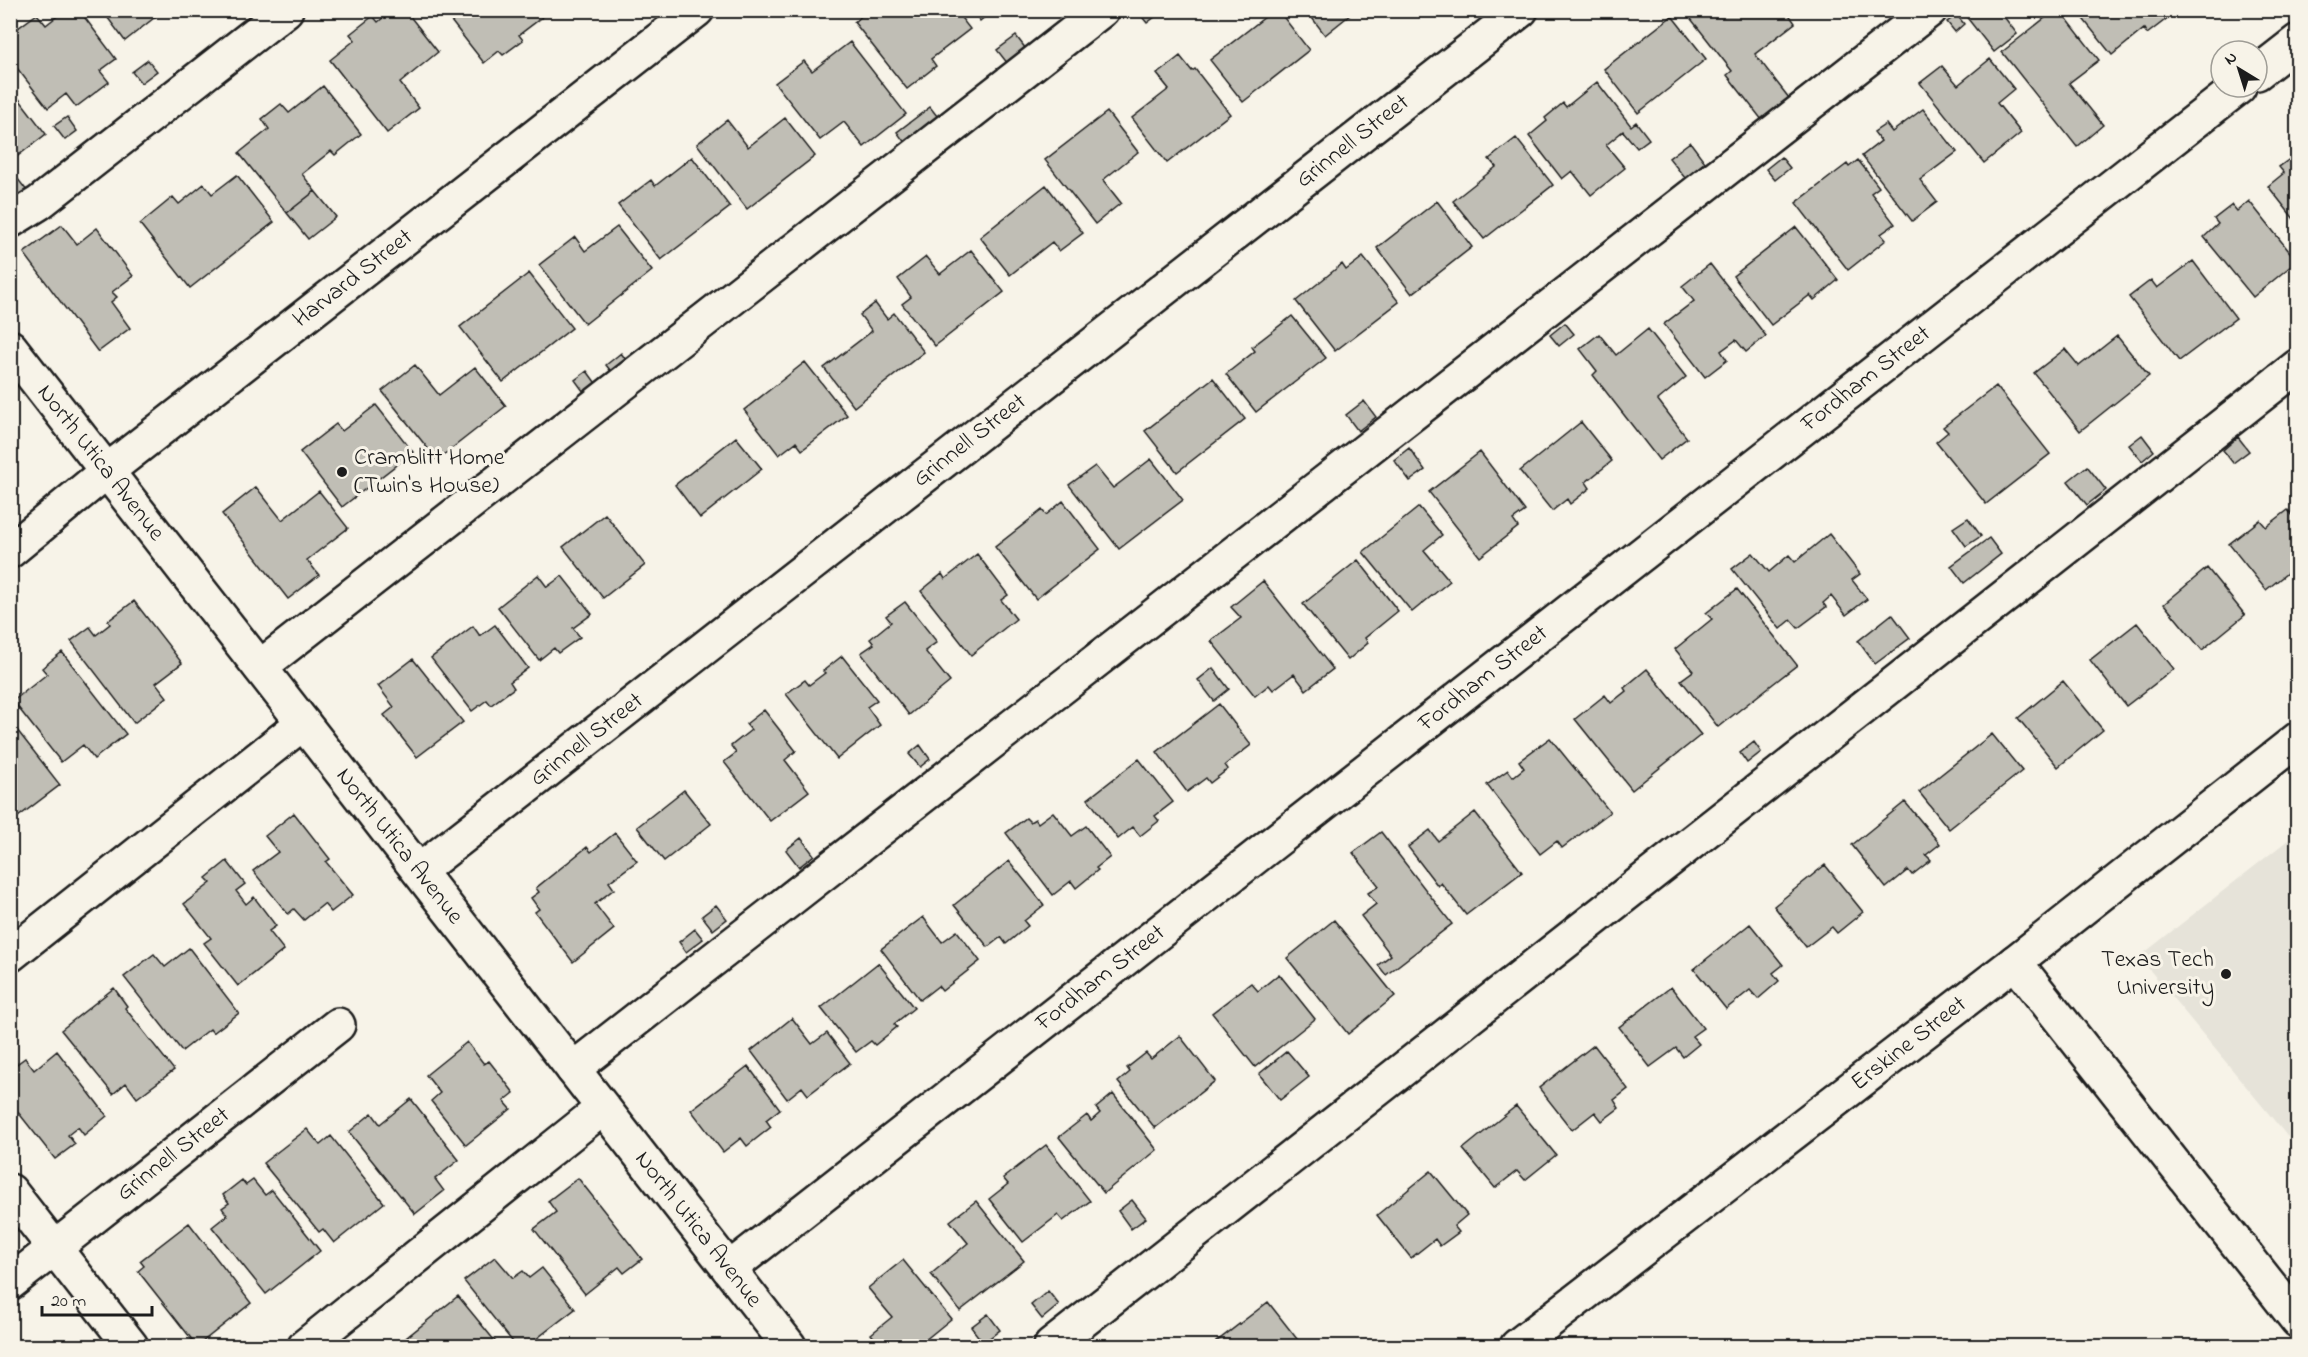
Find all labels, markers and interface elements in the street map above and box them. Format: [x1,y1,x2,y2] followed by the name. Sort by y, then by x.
[2209,39,2269,99] north arrow
[2219,46,2243,72] text: N
[1288,86,1417,197] street label: Grinnell Street
[286,221,421,337] street label: Harvard Street
[1793,317,1938,442] street label: Fordham Street
[28,377,173,549] street label: North Utica Avenue
[905,385,1034,496] street label: Grinnell Street
[354,441,505,504] place label: Cramblitt Home (Twin's House)
[335,465,349,479] marker: Cramblitt Home (Twin's House)
[1410,617,1556,741] street label: Fordham Street
[523,684,651,796] street label: Grinnell Street
[327,760,472,932] street label: North Utica Avenue
[1028,916,1173,1041] street label: Fordham Street
[2101,943,2214,1007] place label: Texas Tech University
[2219,967,2233,981] marker: Texas Tech University
[1844,988,1974,1100] street label: Erskine Street
[109,1099,238,1210] street label: Grinnell Street
[626,1143,771,1316] street label: North Utica Avenue
[42,1279,152,1317] scale bar
[51,1289,86,1315] text: 20 m

